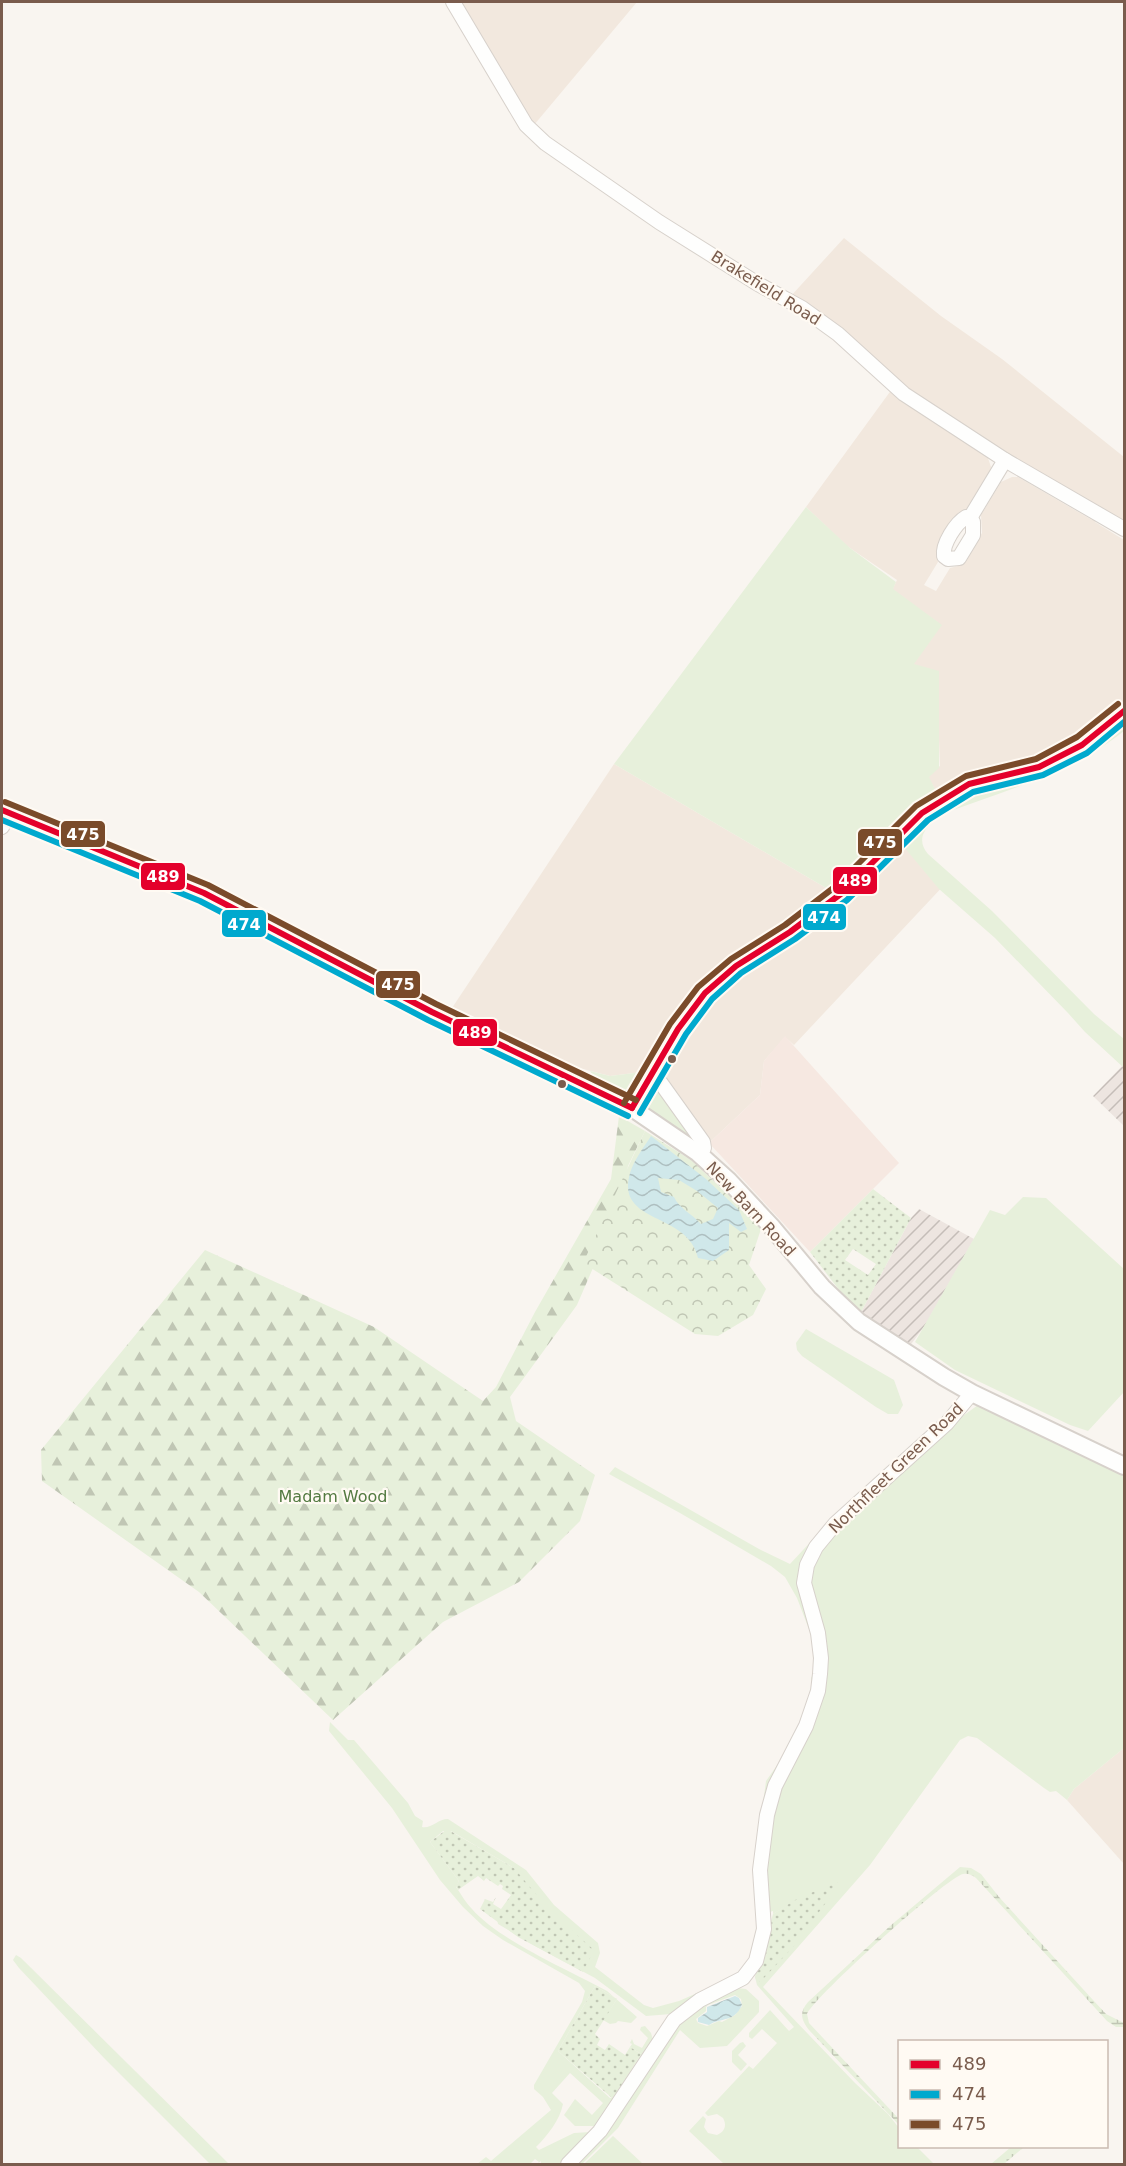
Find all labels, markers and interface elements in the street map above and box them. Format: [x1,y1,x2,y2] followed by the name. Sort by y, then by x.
[708,247,824,329] street label: Brakefield Road
[60,820,106,848] line badge: 475
[66,825,100,844] text: 475
[857,828,903,857] line badge: 475
[863,833,897,852] text: 475
[140,862,186,891] line badge: 489
[832,866,878,895] line badge: 489
[146,867,180,886] text: 489
[838,871,872,890] text: 489
[802,903,847,931] line badge: 474
[807,908,841,927] text: 474
[221,909,267,938] line badge: 474
[227,915,261,934] text: 474
[375,970,421,999] line badge: 475
[381,975,415,994] text: 475
[452,1018,498,1047] line badge: 489
[458,1023,492,1042] text: 489
[666,1053,678,1065] unlabelled marker
[556,1078,568,1090] unlabelled marker
[702,1158,800,1260] street label: New Barn Road
[825,1399,967,1537] street label: Northfleet Green Road
[279,1487,387,1506] park label: Madam Wood
[898,2040,1108,2148] legend
[952,2053,986,2074] text: 489
[952,2083,986,2104] text: 474
[952,2113,986,2134] text: 475

